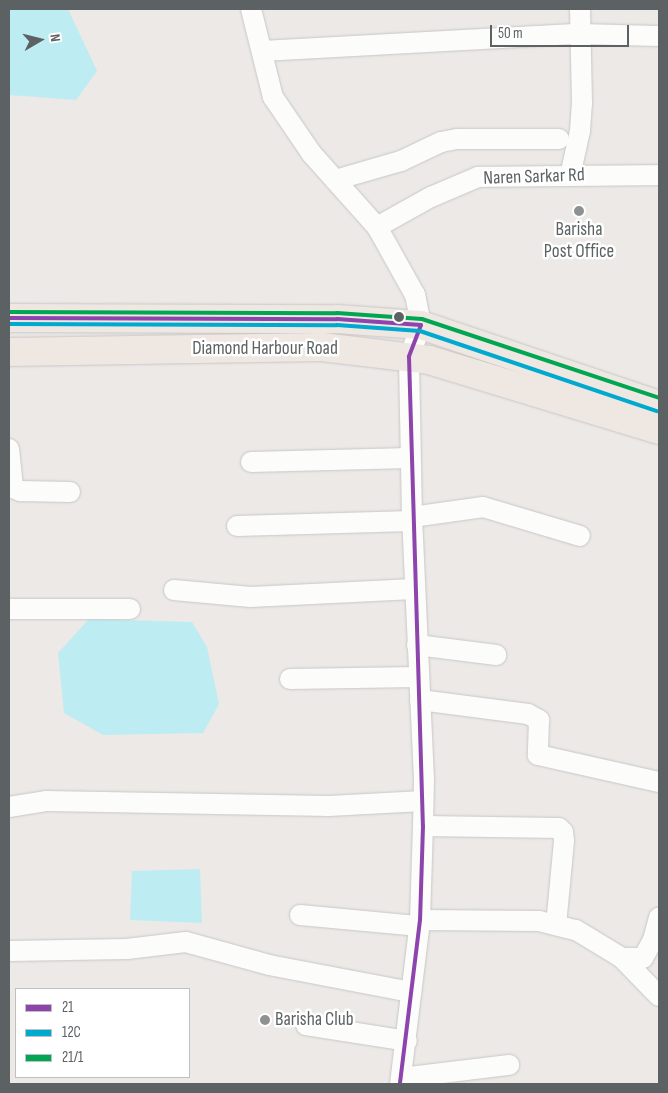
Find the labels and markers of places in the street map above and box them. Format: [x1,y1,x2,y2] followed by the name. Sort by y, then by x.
[573,205,585,217] marker: Barisha Post Office
[544,219,614,263] place label: Barisha Post Office
[394,312,404,322] unlabelled marker
[275,1009,354,1031] place label: Barisha Club
[259,1014,271,1026] marker: Barisha Club

